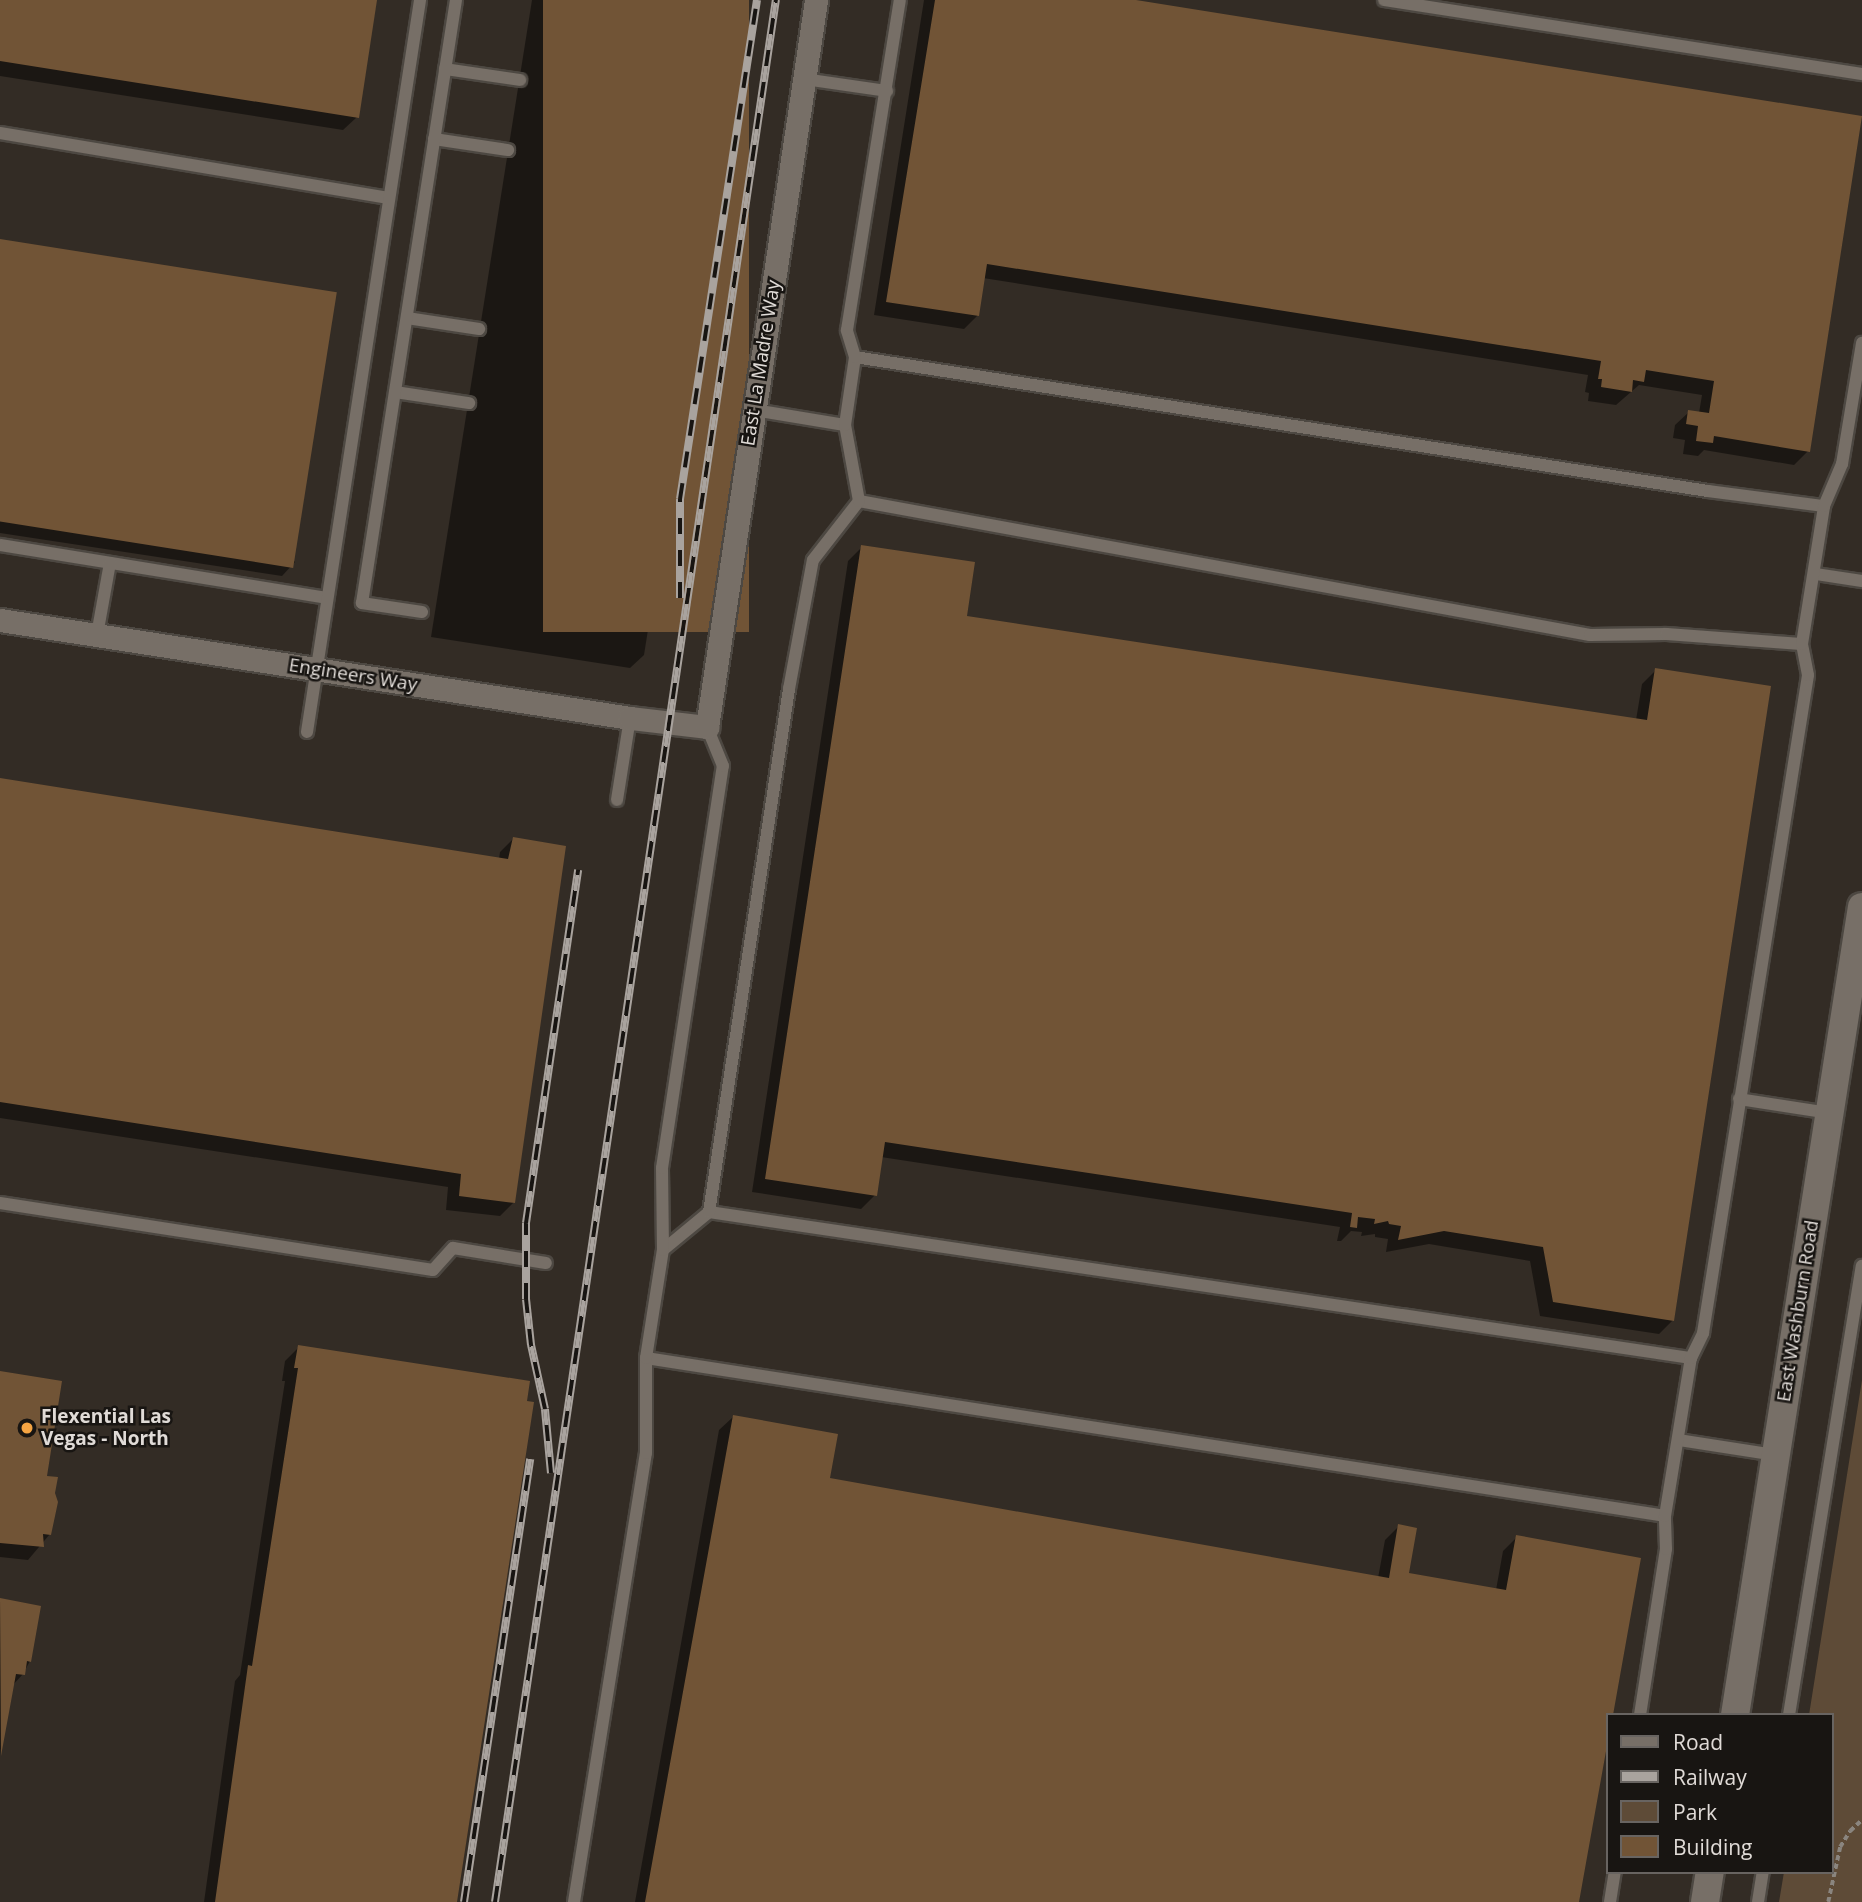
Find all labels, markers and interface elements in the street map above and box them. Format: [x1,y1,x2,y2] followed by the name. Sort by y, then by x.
[737,278,785,448] street label: East La Madre Way
[287,654,419,696] street label: Engineers Way
[1772,1219,1824,1403] street label: East Washburn Road
[41,1406,171,1450] place label: Flexential Las Vegas - North
[19,1420,35,1436] marker: Flexential Las Vegas - North
[1606,1713,1834,1874] legend
[1673,1728,1723,1756] text: Road
[1673,1763,1747,1791] text: Railway
[1673,1798,1717,1826] text: Park
[1673,1833,1752,1861] text: Building

